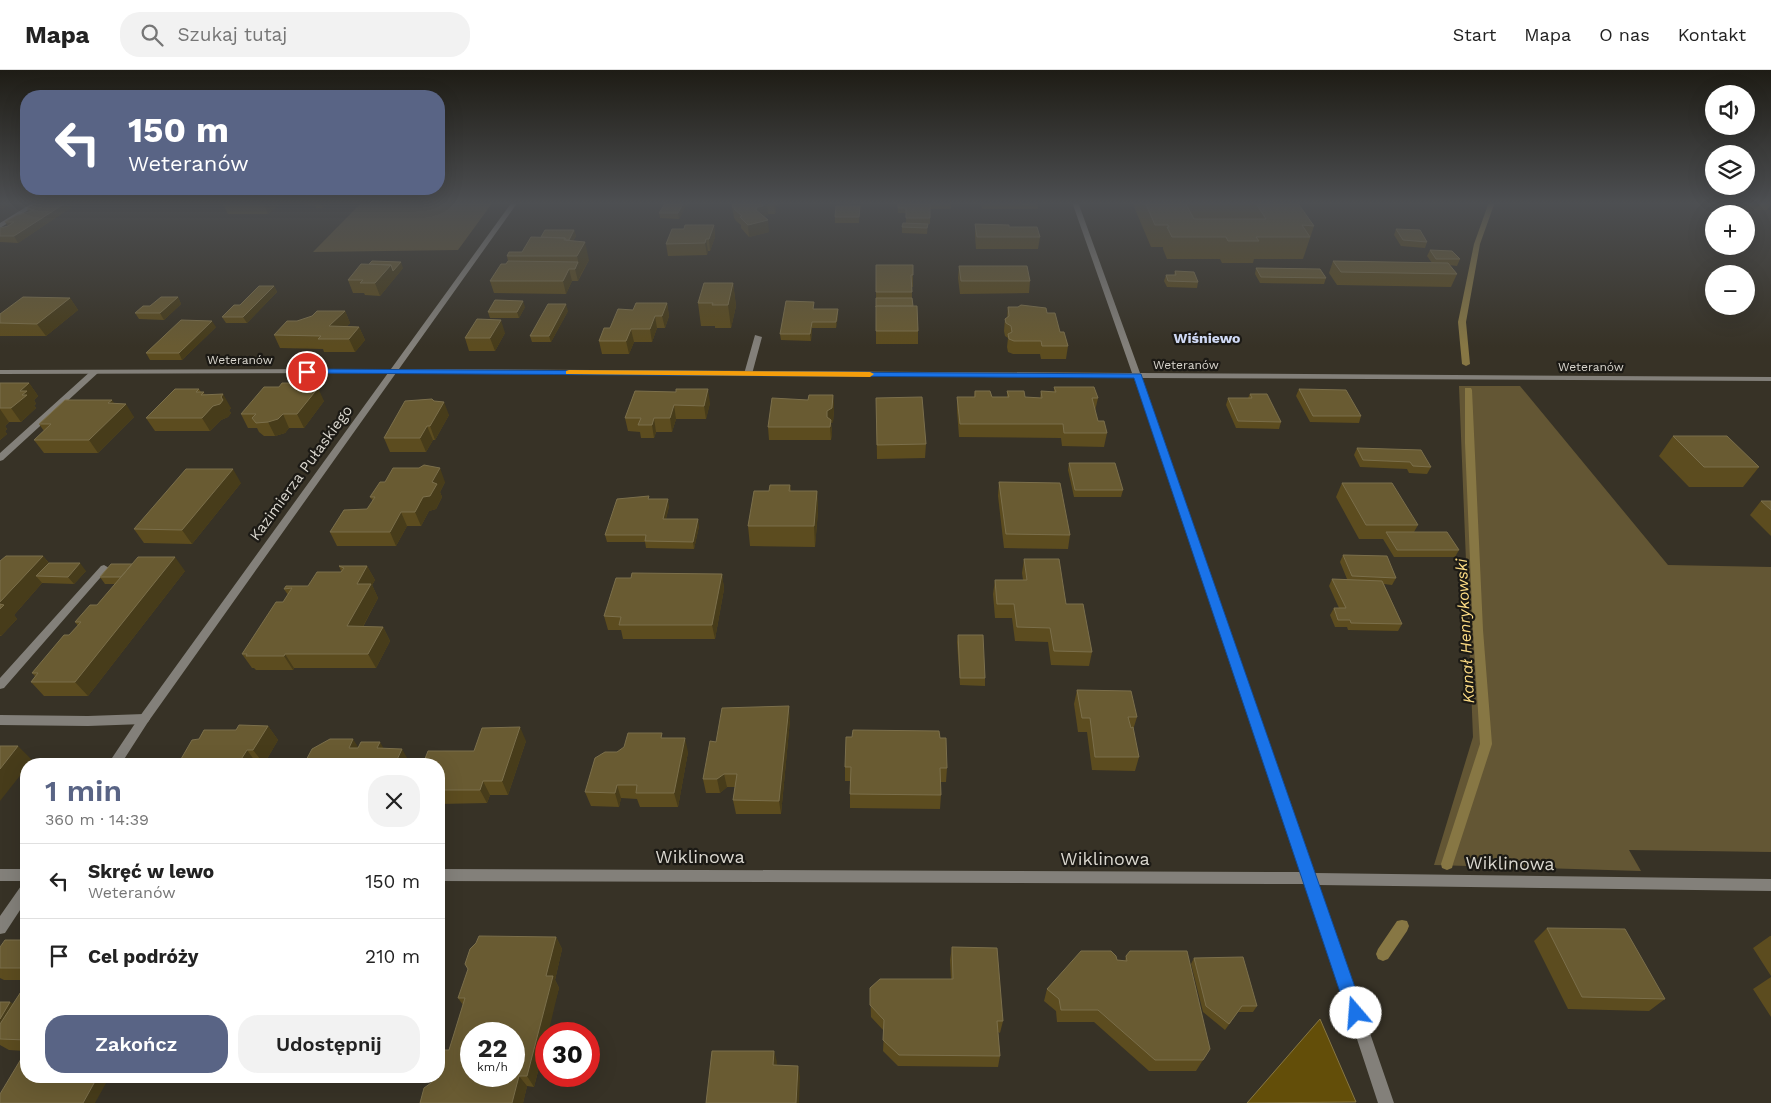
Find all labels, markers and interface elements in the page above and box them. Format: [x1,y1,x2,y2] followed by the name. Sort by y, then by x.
[120,12,470,57] search box
[25,21,90,49] text: Mapa
[138,21,166,49] icon: search
[178,23,287,46] text: Szukaj tutaj
[1453,24,1496,45] text: Start
[1524,24,1571,45] text: Mapa
[1599,24,1650,45] text: O nas
[1678,24,1746,45] text: Kontakt
[1705,85,1755,315] map controls
[1705,85,1755,135] button: sound
[128,109,229,151] text: 150 m
[45,110,110,175] icon: left
[1705,145,1755,195] button: layers
[128,151,249,176] text: Weteranów
[1705,205,1755,255] button: +
[1705,265,1755,315] button: −
[1174,330,1240,346] district label: Wiśniewo
[286,351,328,393] pin
[207,353,273,367] street label: Weteranów
[293,358,321,386] icon: arrive
[1153,358,1219,372] street label: Weteranów
[1558,360,1624,374] street label: Weteranów
[246,402,356,544] street label: Kazimierza Pułaskiego
[1452,557,1478,704] water label: Kanał Henrykowski
[45,773,122,808] text: 1 min
[368,775,420,827] button: close
[45,810,149,829] text: 360 m · 14:39
[655,846,745,867] street label: Wiklinowa
[1060,848,1150,869] street label: Wiklinowa
[1465,852,1555,874] street label: Wiklinowa
[88,860,214,883] text: Skręć w lewo
[45,867,73,895] icon: left
[365,870,420,893] text: 150 m
[88,883,176,902] text: Weteranów
[45,942,73,970] icon: arrive
[88,945,198,968] text: Cel podróży
[365,945,420,968] text: 210 m
[1329,986,1381,1038] position arrow
[45,1015,228,1073] button: Zakończ
[238,1015,420,1073] button: Udostępnij
[535,1022,600,1087] speed limit sign: 30
[478,1034,507,1063] text: 22
[477,1060,508,1074] text: km/h

